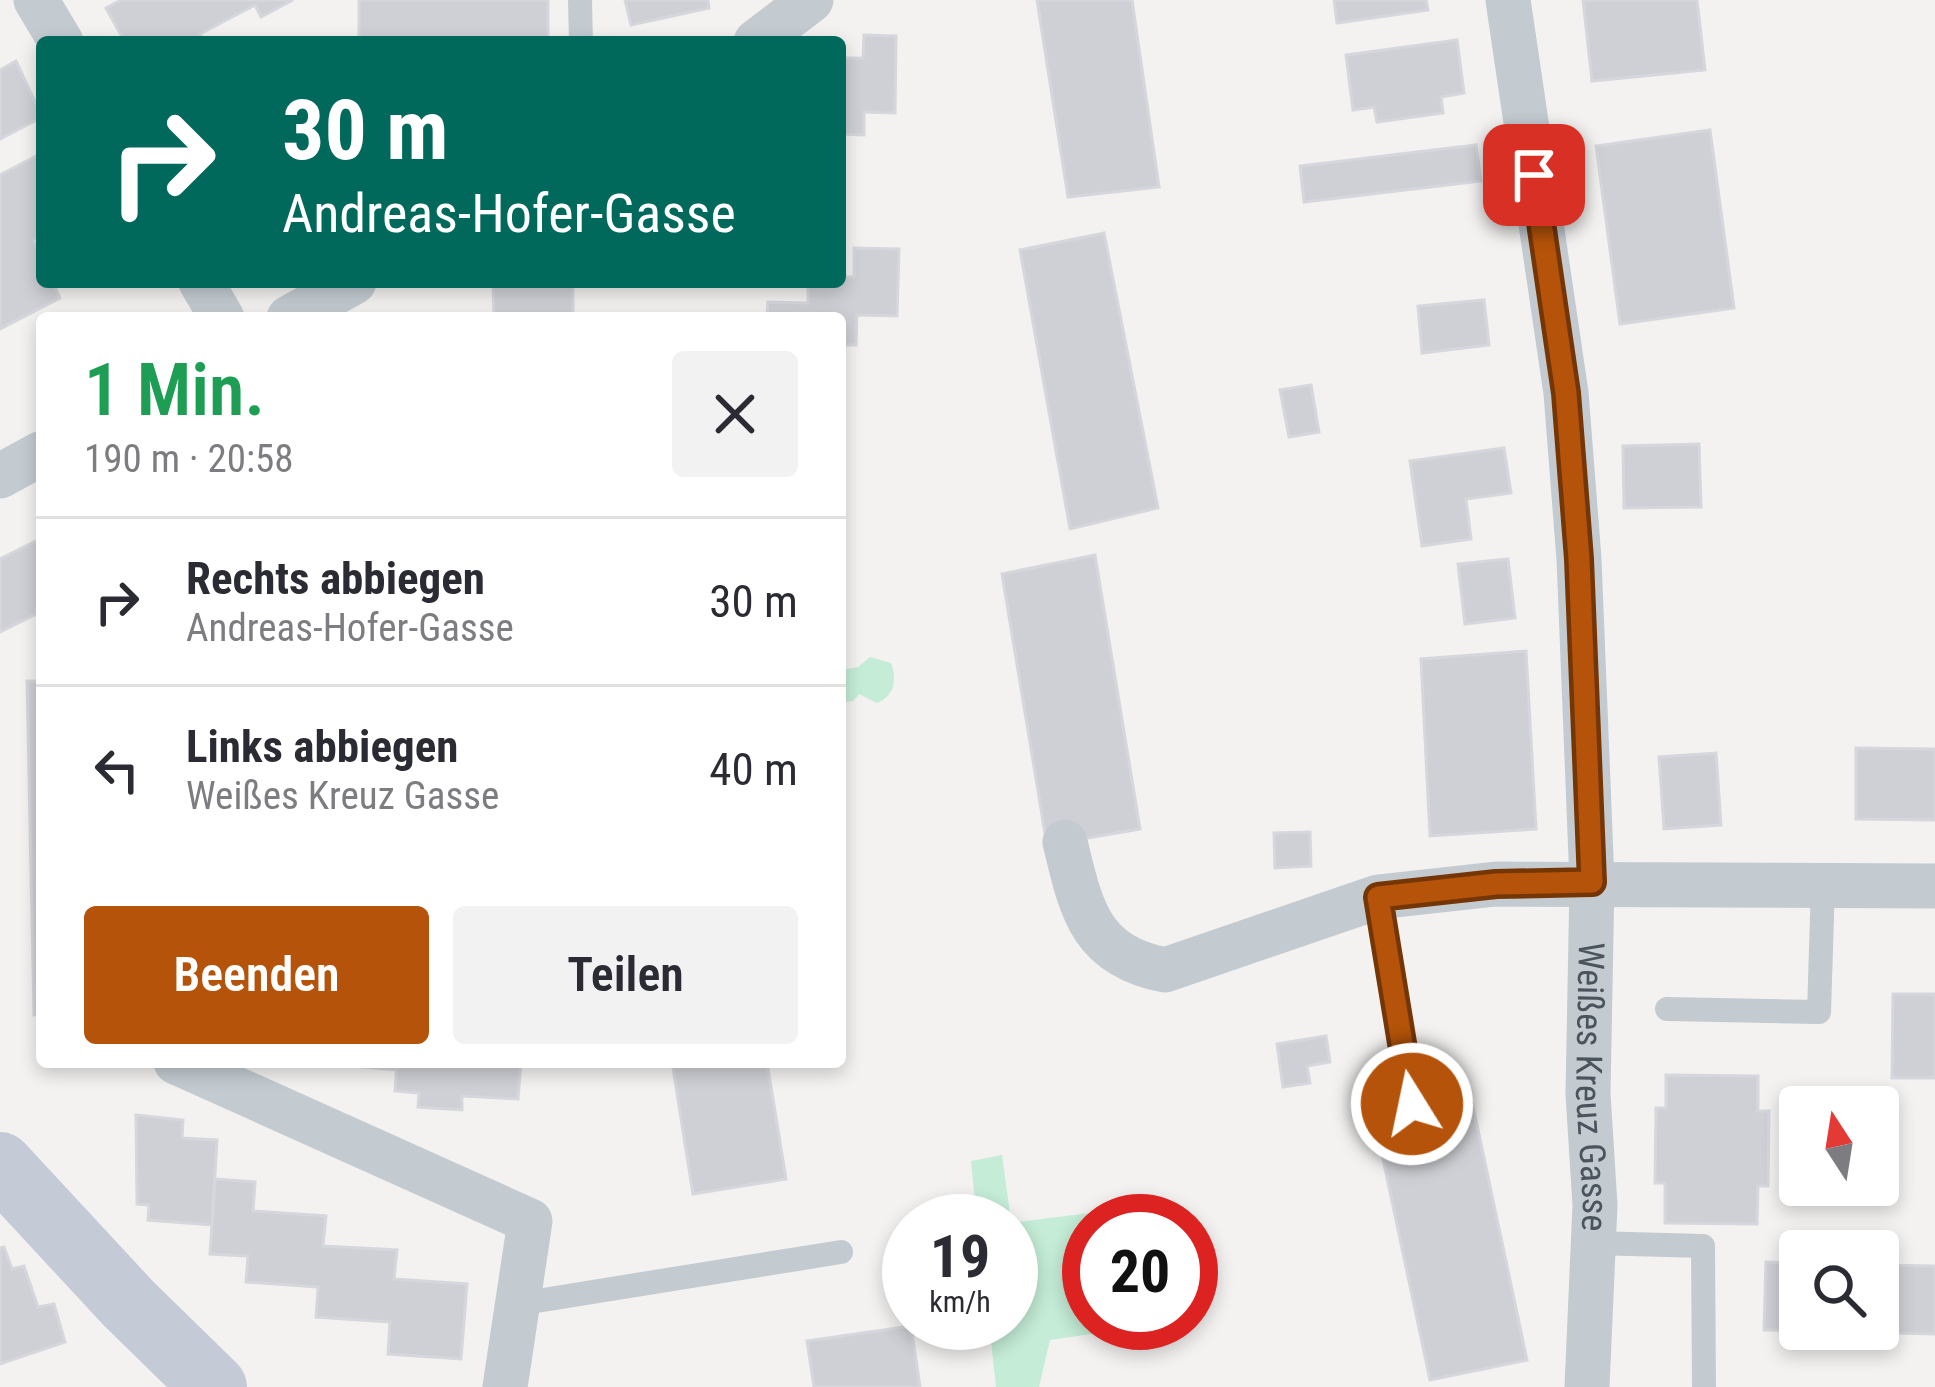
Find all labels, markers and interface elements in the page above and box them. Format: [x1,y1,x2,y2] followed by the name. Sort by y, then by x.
[282,81,449,180] text: 30 m
[84,84,240,240] icon: right
[1483,124,1585,226] pin
[1501,142,1567,208] icon: arrive
[282,182,736,245] text: Andreas-Hofer-Gasse
[84,348,265,433] text: 1 Min.
[672,351,798,477] button: close
[84,436,294,482] text: 190 m · 20:58
[186,552,485,605] text: Rechts abbiegen
[84,569,150,635] icon: right
[709,575,798,628] text: 30 m
[186,605,514,651] text: Andreas-Hofer-Gasse
[186,720,458,773] text: Links abbiegen
[84,737,150,803] icon: left
[709,743,798,796] text: 40 m
[186,773,499,819] text: Weißes Kreuz Gasse
[84,906,429,1044] button: Beenden
[453,906,798,1044] button: Teilen
[1567,942,1616,1232] street label: Weißes Kreuz Gasse
[1349,1041,1475,1167] position arrow
[1779,1086,1899,1206] north arrow
[1779,1086,1899,1350] map controls
[1062,1194,1218,1350] speed limit sign: 20
[930,1221,990,1292] text: 19
[1779,1230,1899,1350] button: search
[929,1284,991,1319] text: km/h

